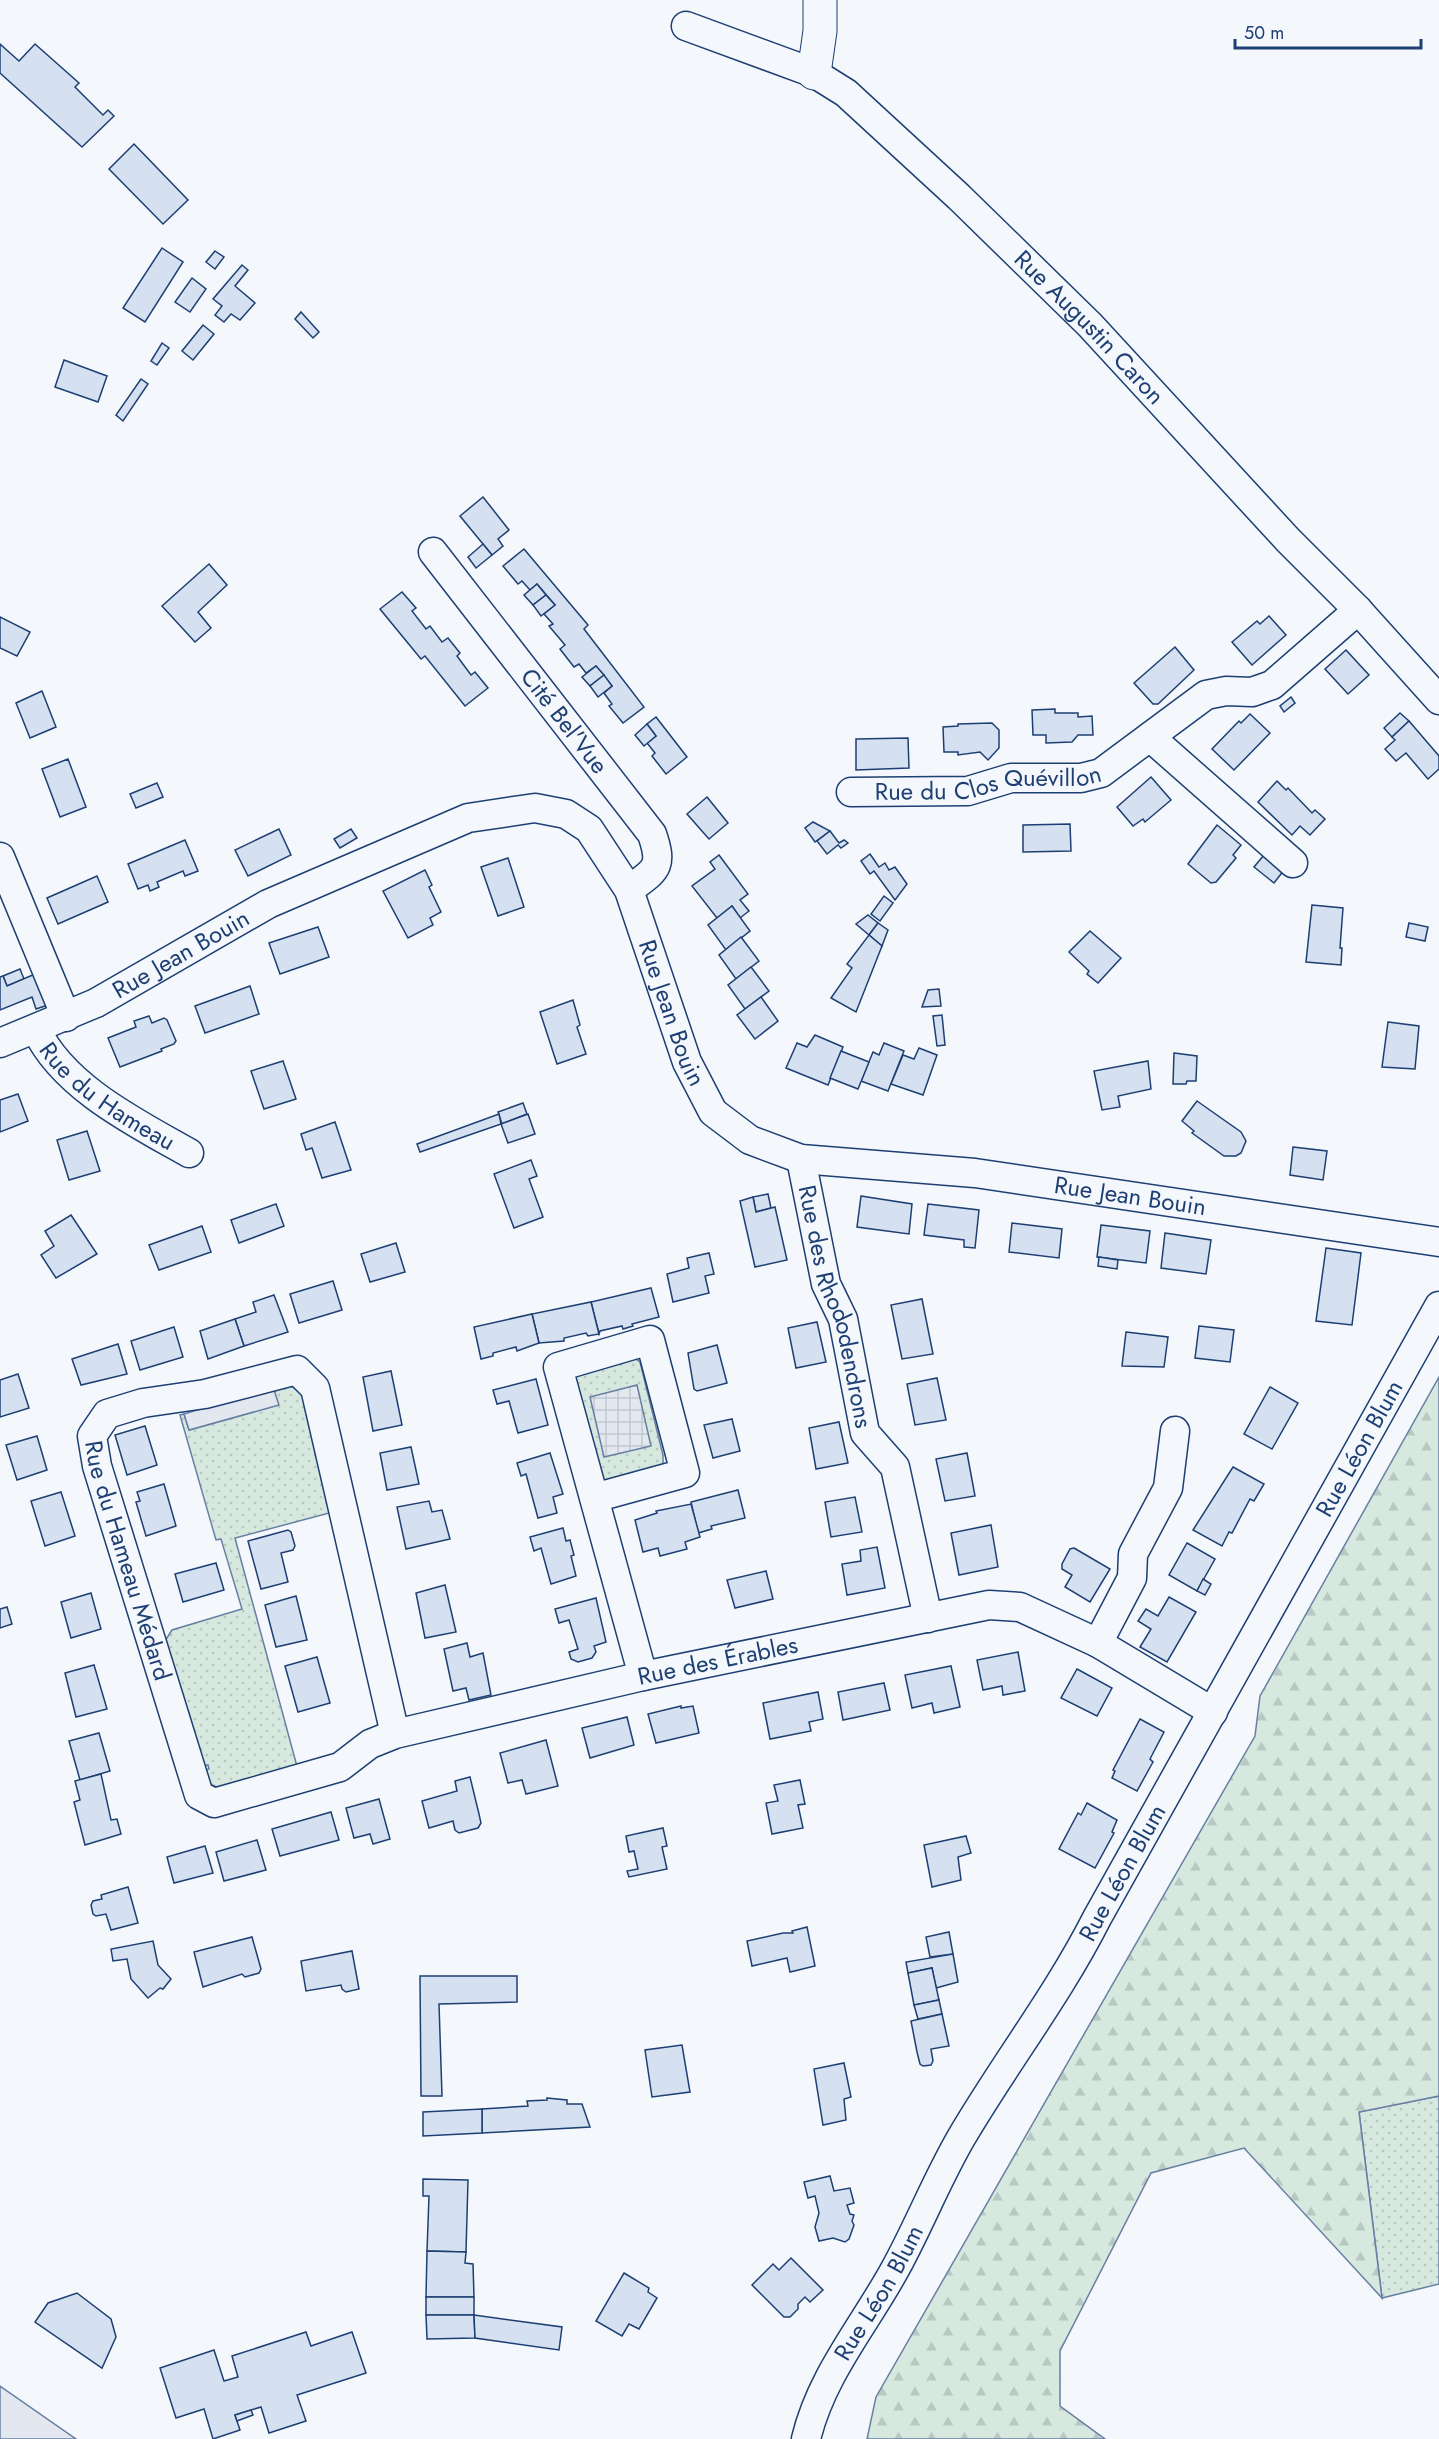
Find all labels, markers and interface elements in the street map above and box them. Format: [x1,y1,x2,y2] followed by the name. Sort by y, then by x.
[1235,12,1421,50] scale bar
[1244,20,1284,46] text: 50 m
[1006,242,1173,412] street label: Rue Augustin Caron
[512,660,617,781] street label: Cité Bel'Vue
[875,756,1105,809] street label: Rue du Clos Quévillon
[106,900,256,1007] street label: Rue Jean Bouin
[630,935,715,1092] street label: Rue Jean Bouin
[31,1035,182,1159] street label: Rue du Hameau
[1052,1167,1209,1224] street label: Rue Jean Bouin
[790,1182,882,1431] street label: Rue des Rhododendrons
[1307,1373,1411,1523] street label: Rue Léon Blum
[76,1438,180,1685] street label: Rue du Hameau Médard
[634,1627,801,1694] street label: Rue des Érables
[1070,1798,1174,1947] street label: Rue Léon Blum
[825,2219,932,2367] street label: Rue Léon Blum

